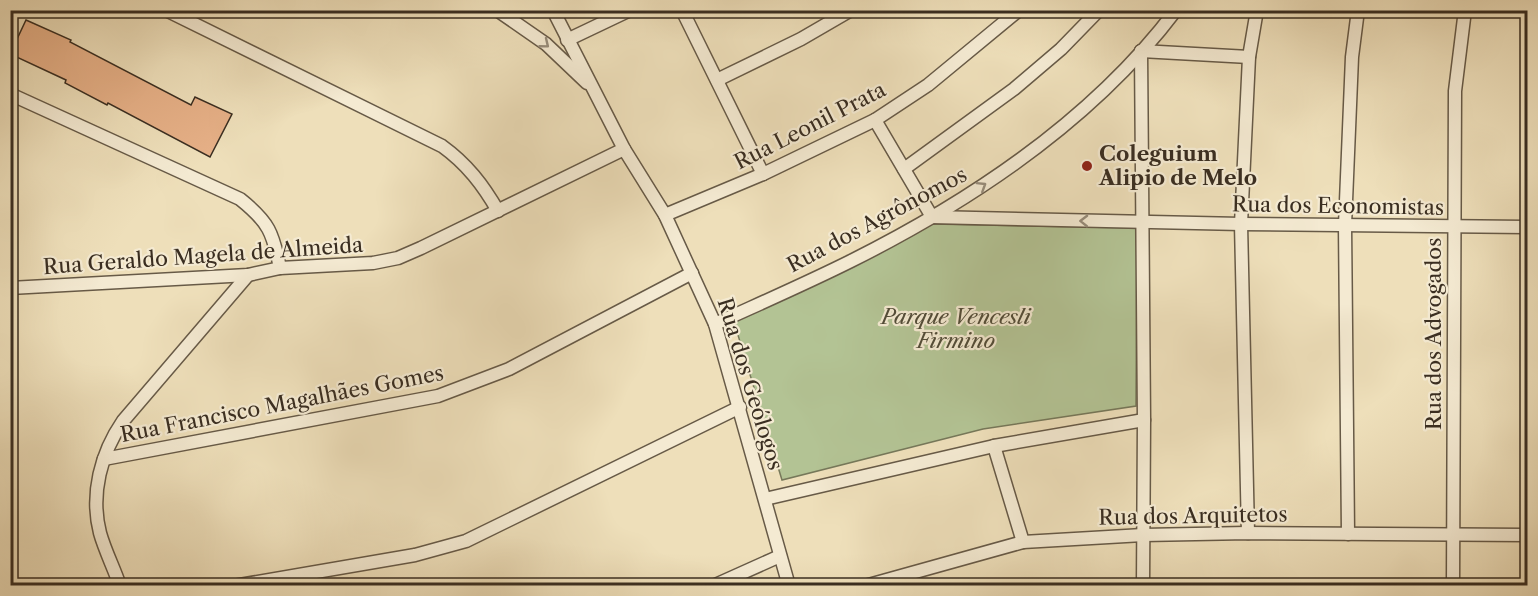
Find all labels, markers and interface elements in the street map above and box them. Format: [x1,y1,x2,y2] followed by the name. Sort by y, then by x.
[538,36,549,47] one-way arrow
[730,76,891,175] street label: Rua Leonil Prata
[1098,141,1257,190] place label: Coleguium Alipio de Melo
[1080,159,1094,173] marker: Coleguium Alipio de Melo
[783,162,971,278] street label: Rua dos Agrônomos
[975,182,986,193] one-way arrow
[1232,191,1444,220] street label: Rua dos Economistas
[1079,215,1088,227] one-way arrow
[42,232,365,279] street label: Rua Geraldo Magela de Almeida
[1421,238,1446,430] street label: Rua dos Advogados
[712,295,789,473] street label: Rua dos Geólogos
[879,304,1032,353] park label: Parque Vencesli Firmino
[118,360,446,447] street label: Rua Francisco Magalhães Gomes
[1098,501,1288,530] street label: Rua dos Arquitetos

